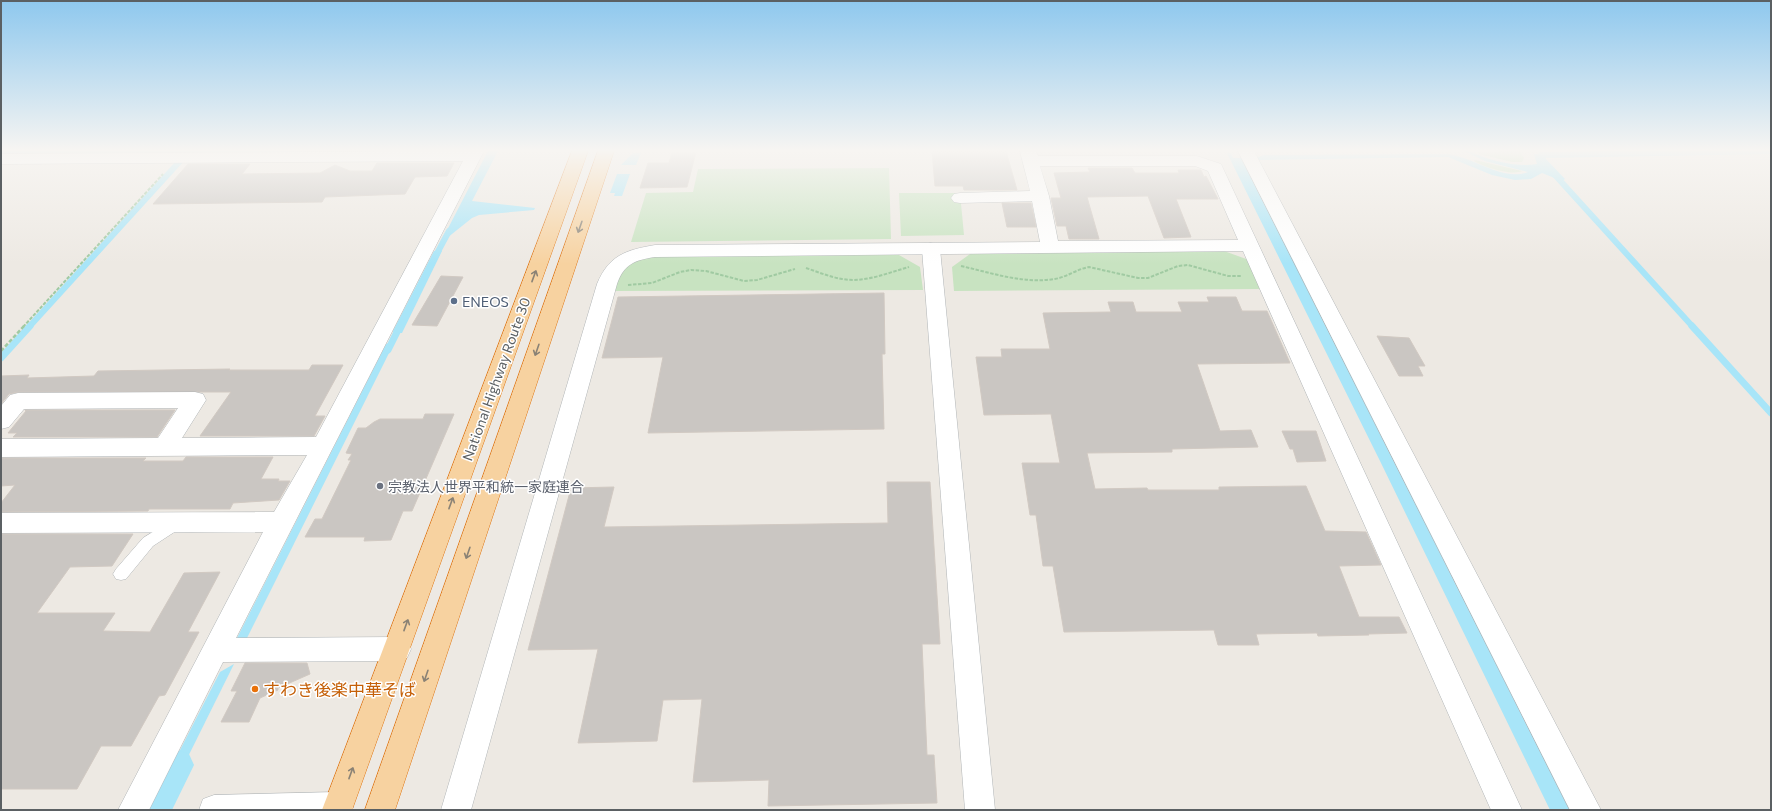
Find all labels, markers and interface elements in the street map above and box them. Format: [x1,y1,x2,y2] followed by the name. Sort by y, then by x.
[575,221,583,233] one-way arrow
[531,271,539,283] one-way arrow
[462,293,509,310] place label: ENEOS
[458,295,534,463] street label: National Highway Route 30
[449,296,459,306] marker: ENEOS
[533,344,541,356] one-way arrow
[388,478,584,495] place label: 宗教法人世界平和統一家庭連合
[375,481,385,491] marker: 宗教法人世界平和統一家庭連合
[447,498,455,510] one-way arrow
[464,547,472,559] one-way arrow
[402,620,410,632] one-way arrow
[422,669,429,682] one-way arrow
[263,679,416,700] place label: すわき後楽中華そば
[250,684,260,694] marker: すわき後楽中華そば
[347,768,355,780] one-way arrow

